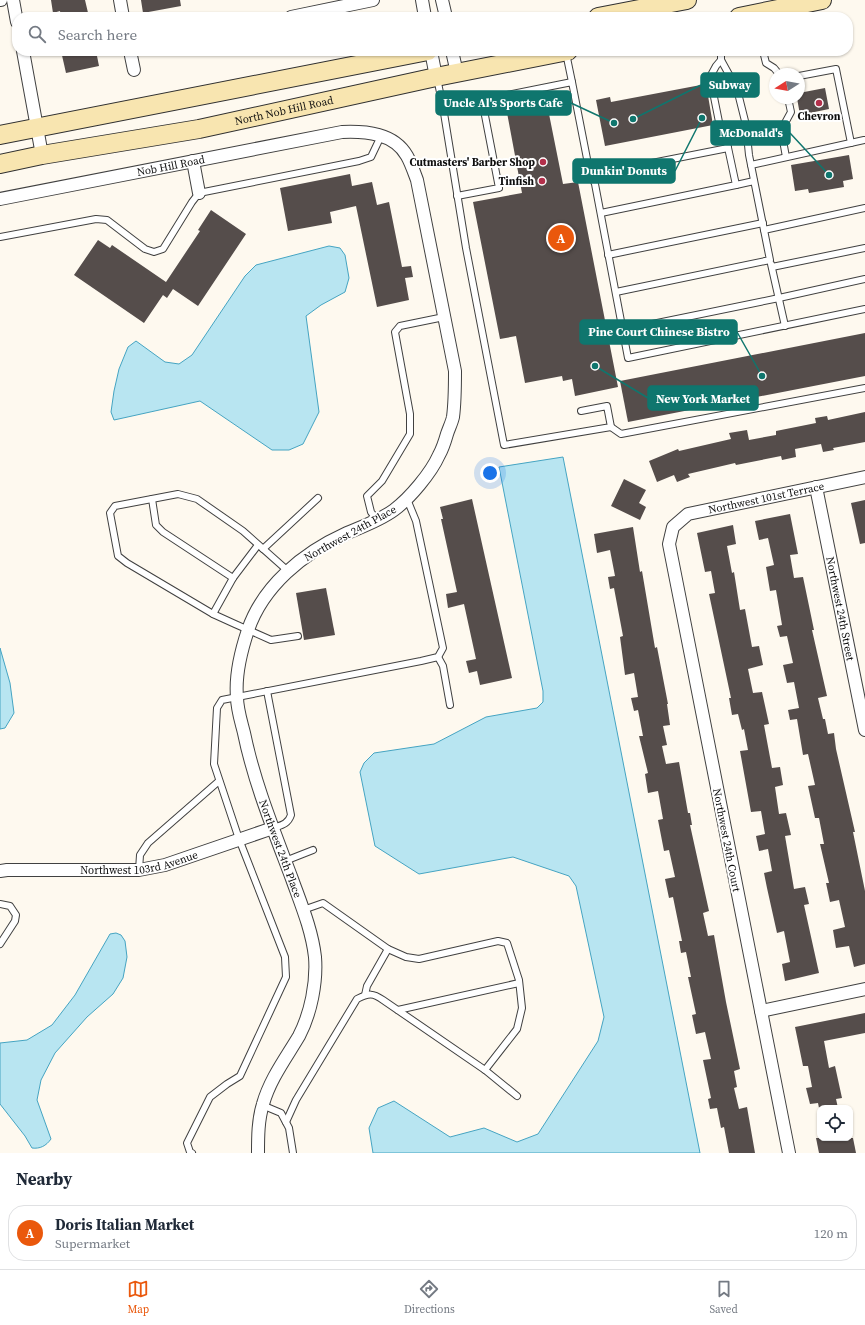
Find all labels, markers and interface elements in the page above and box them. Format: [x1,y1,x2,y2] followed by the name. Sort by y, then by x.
[12,12,853,56] search box
[26,23,48,45] icon: search
[58,24,137,45] text: Search here
[769,68,805,104] north arrow
[701,73,759,97] callout: Subway
[709,77,752,93] text: Subway
[436,91,571,115] callout: Uncle Al's Sports Cafe
[233,93,335,129] street label: North Nob Hill Road
[443,95,563,111] text: Uncle Al's Sports Cafe
[814,98,824,108] marker: Chevron
[797,109,841,124] place label: Chevron
[711,121,790,145] callout: McDonald's
[719,125,783,141] text: McDonald's
[136,152,207,180] street label: Nob Hill Road
[410,155,535,170] place label: Cutmasters' Barber Shop
[538,157,548,167] marker: Cutmasters' Barber Shop
[573,159,675,183] callout: Dunkin' Donuts
[581,163,667,179] text: Dunkin' Donuts
[498,174,534,189] place label: Tinfish
[537,176,547,186] marker: Tinfish
[548,223,574,253] pin: A
[580,320,737,344] callout: Pine Court Chinese Bistro
[588,324,730,340] text: Pine Court Chinese Bistro
[648,386,758,410] callout: New York Market
[656,391,751,407] text: New York Market
[480,463,500,483] your location
[707,479,826,518] street label: Northwest 101st Terrace
[301,502,399,565] street label: Northwest 24th Place
[822,555,858,662] street label: Northwest 24th Street
[709,787,744,893] street label: Northwest 24th Court
[255,798,305,900] street label: Northwest 24th Place
[80,847,200,878] street label: Northwest 103rd Avenue
[817,1105,853,1141] map controls
[817,1105,853,1141] button: locate
[16,1167,72,1191] text: Nearby
[55,1214,194,1235] text: Doris Italian Market
[26,1225,34,1242] text: A
[814,1225,848,1242] text: 120 m
[55,1235,130,1252] text: Supermarket
[127,1278,149,1317] tab: Map
[404,1278,455,1317] tab: Directions
[709,1278,738,1317] tab: Saved

